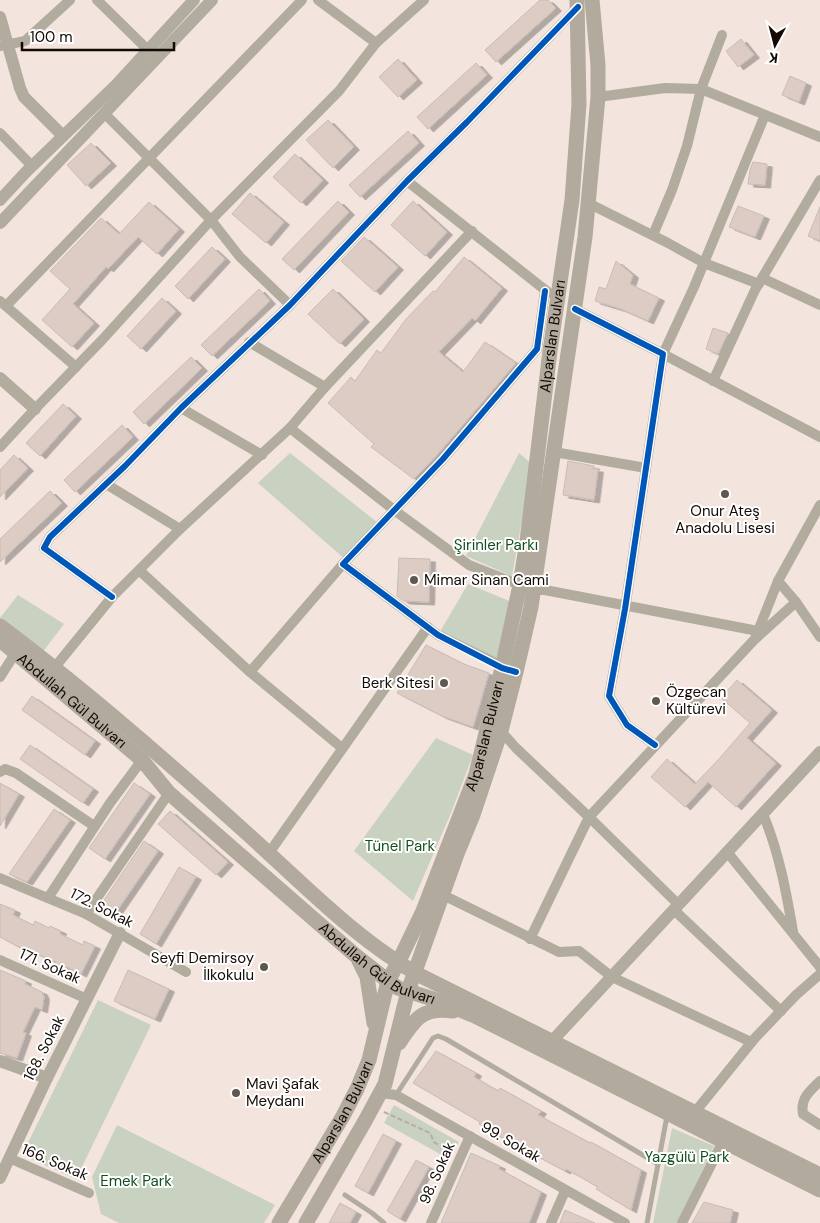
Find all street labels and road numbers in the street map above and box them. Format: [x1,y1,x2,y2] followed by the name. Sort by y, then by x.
[535,278,570,394] street label: Alparslan Bulvarı
[13,649,131,753] street label: Abdullah Gül Bulvarı
[460,678,509,794] street label: Alparslan Bulvarı
[67,883,138,933] street label: 172. Sokak
[314,918,438,1009] street label: Abdullah Gül Bulvarı
[16,944,84,989] street label: 171. Sokak
[19,1011,69,1084] street label: 168. Sokak
[307,1058,378,1167] street label: Alparslan Bulvarı
[477,1117,545,1167] street label: 99. Sokak
[414,1138,460,1207] street label: 98. Sokak
[19,1139,92,1185] street label: 166. Sokak

